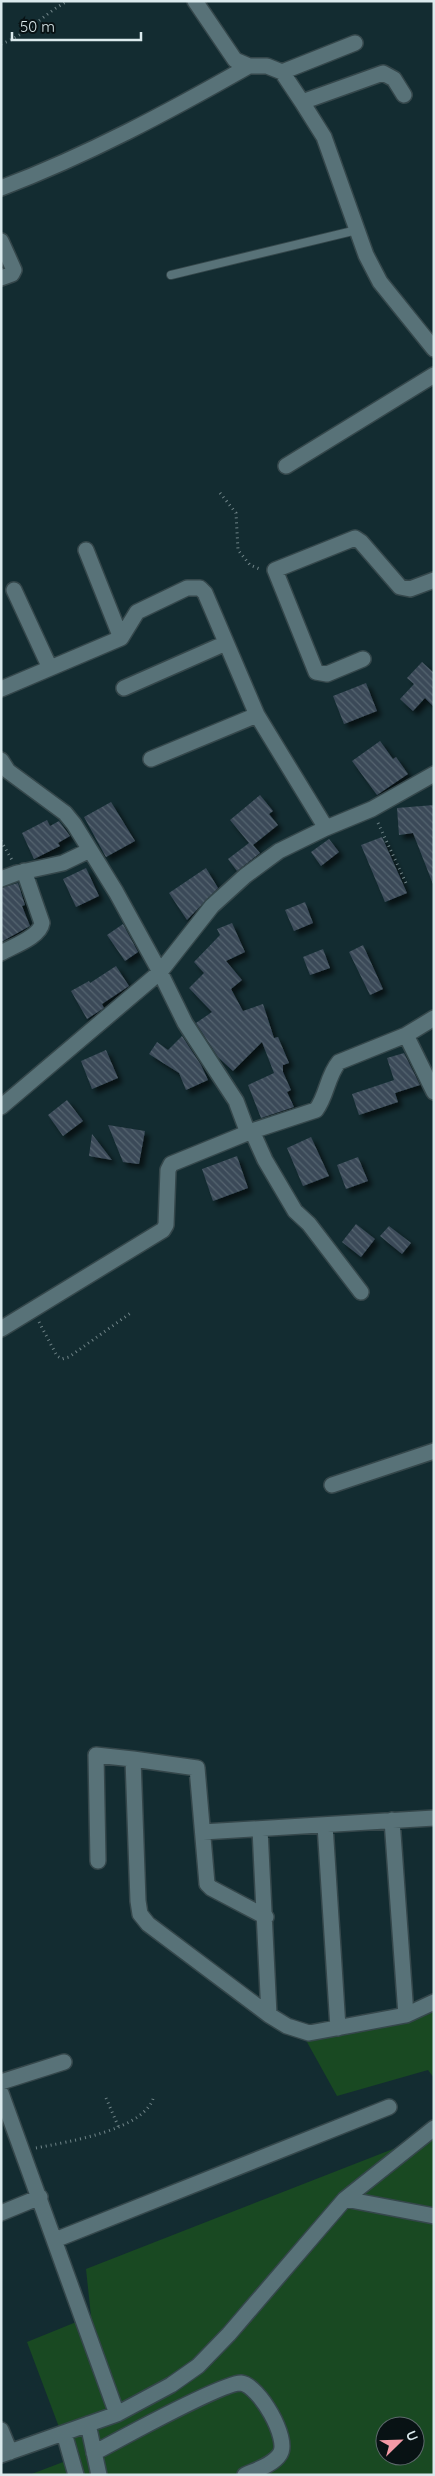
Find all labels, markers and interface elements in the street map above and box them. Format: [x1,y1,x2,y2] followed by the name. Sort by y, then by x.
[12,10,141,42] scale bar
[20,17,55,36] text: 50 m
[375,2416,425,2466] north arrow
[402,2428,422,2444] text: U

